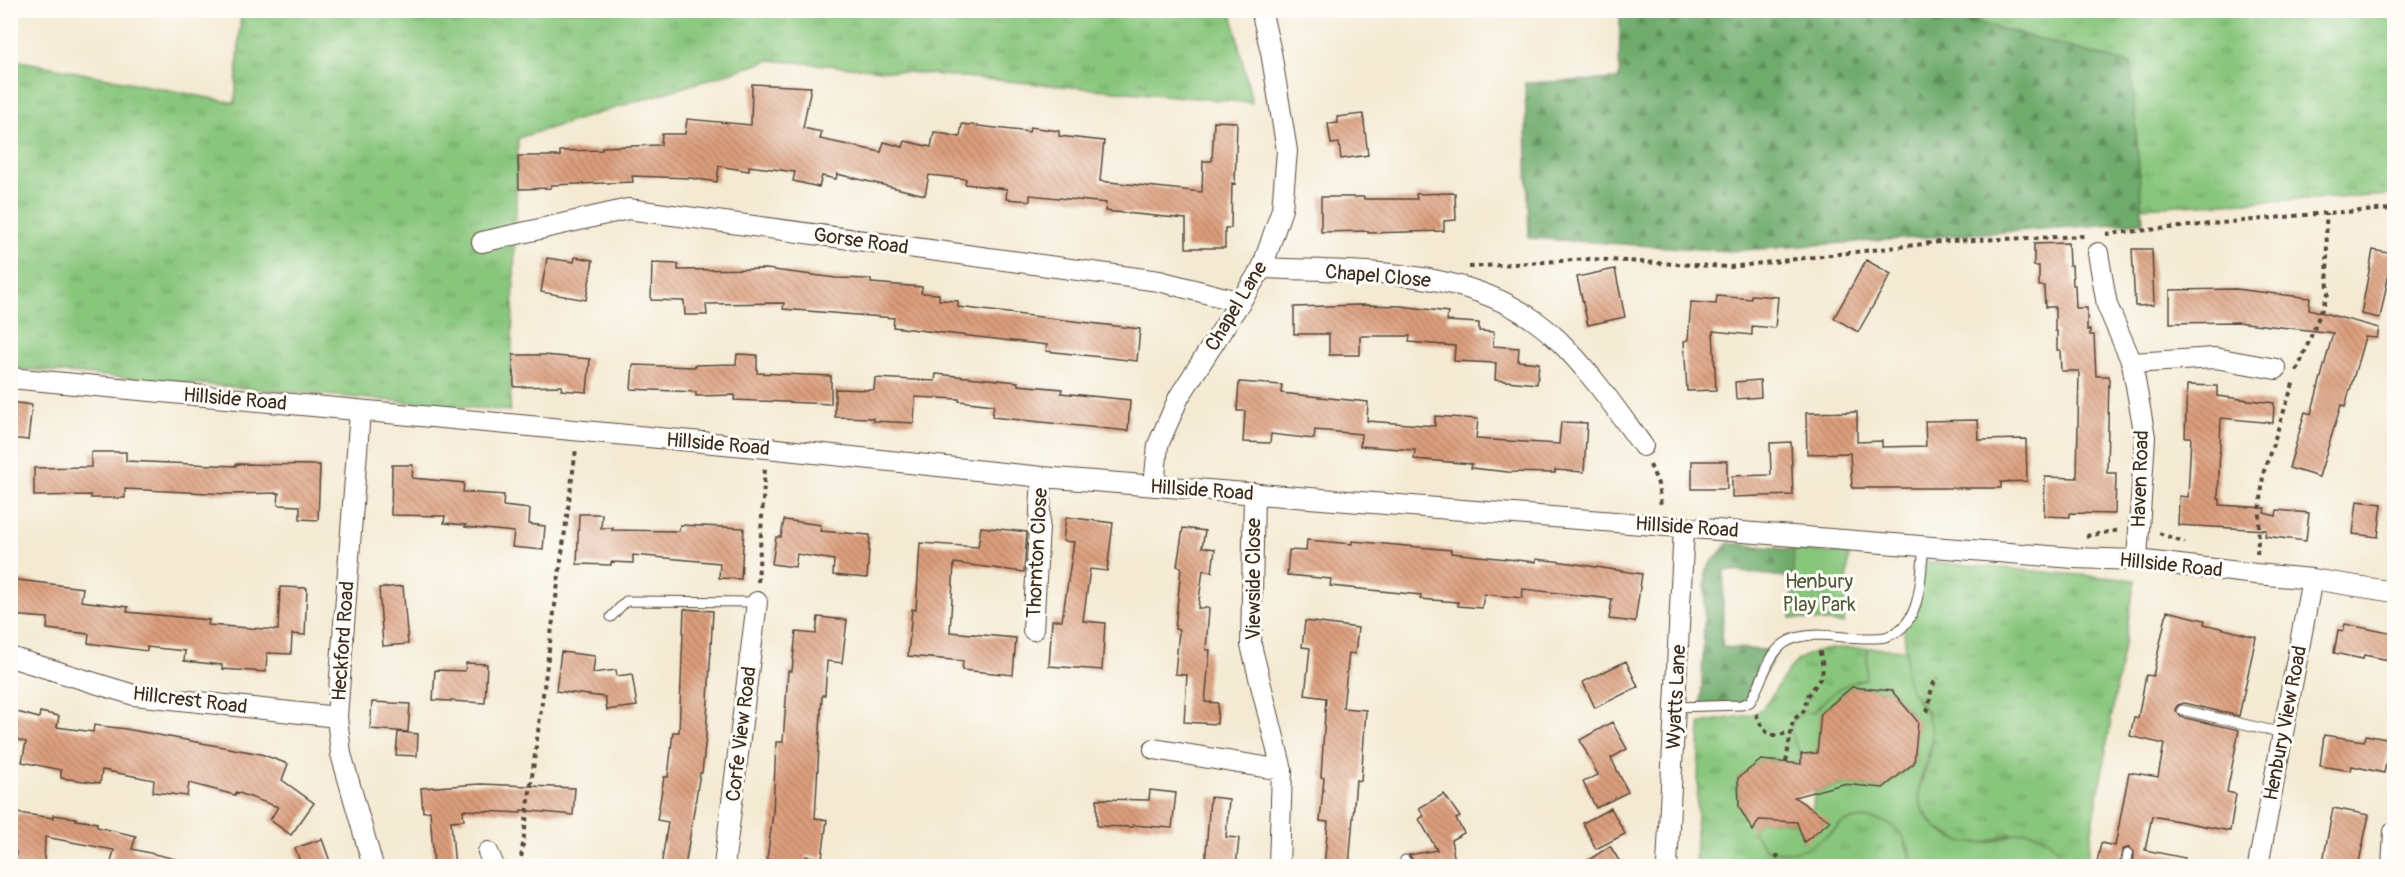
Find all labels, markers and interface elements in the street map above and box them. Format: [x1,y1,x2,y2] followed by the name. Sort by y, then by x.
[812,222,910,260] street label: Gorse Road
[1199,256,1273,356] street label: Chapel Lane
[1324,259,1432,293] street label: Chapel Close
[182,382,288,416] street label: Hillside Road
[665,427,771,461] street label: Hillside Road
[2126,430,2154,528] street label: Haven Road
[1149,474,1255,506] street label: Hillside Road
[1021,487,1053,619] street label: Thornton Close
[1634,511,1740,543] street label: Hillside Road
[1241,518,1266,640] street label: Viewside Close
[2118,547,2224,583] street label: Hillside Road
[1783,569,1856,617] park label: Henbury Play Park
[326,580,360,702] street label: Heckford Road
[2258,643,2312,803] street label: Henbury View Road
[1661,644,1691,750] street label: Wyatts Lane
[720,665,762,803] street label: Corfe View Road
[131,681,249,719] street label: Hillcrest Road

